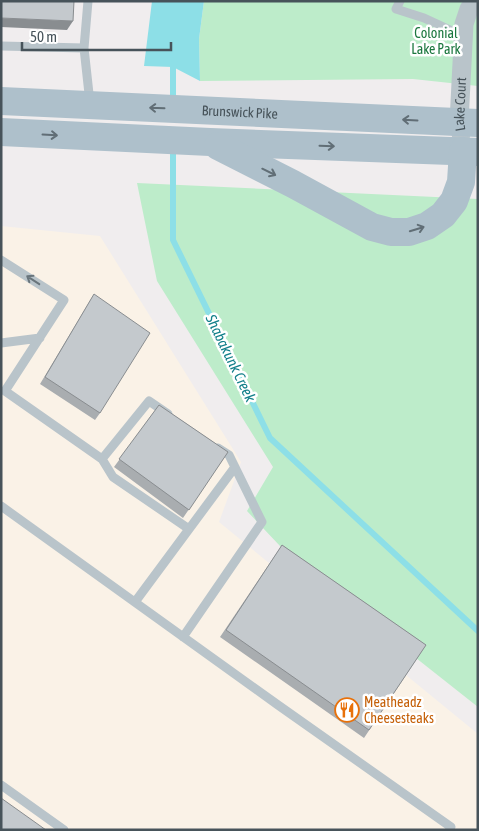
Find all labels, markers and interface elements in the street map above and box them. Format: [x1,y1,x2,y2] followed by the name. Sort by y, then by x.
[22,20,171,52] scale bar
[411,25,461,57] park label: Colonial Lake Park
[30,28,57,45] text: 50 m
[451,77,469,132] street label: Lake Court
[201,102,278,122] street label: Brunswick Pike
[149,104,165,113] one-way arrow
[403,115,419,124] one-way arrow
[42,130,58,139] one-way arrow
[318,142,334,151] one-way arrow
[261,168,276,177] one-way arrow
[408,224,424,234] one-way arrow
[26,275,40,285] one-way arrow
[202,311,260,405] water label: Shabakunk Creek
[364,694,434,726] place label: Meatheadz Cheesesteaks
[334,697,360,723] restaurant icon: Meatheadz Cheesesteaks

